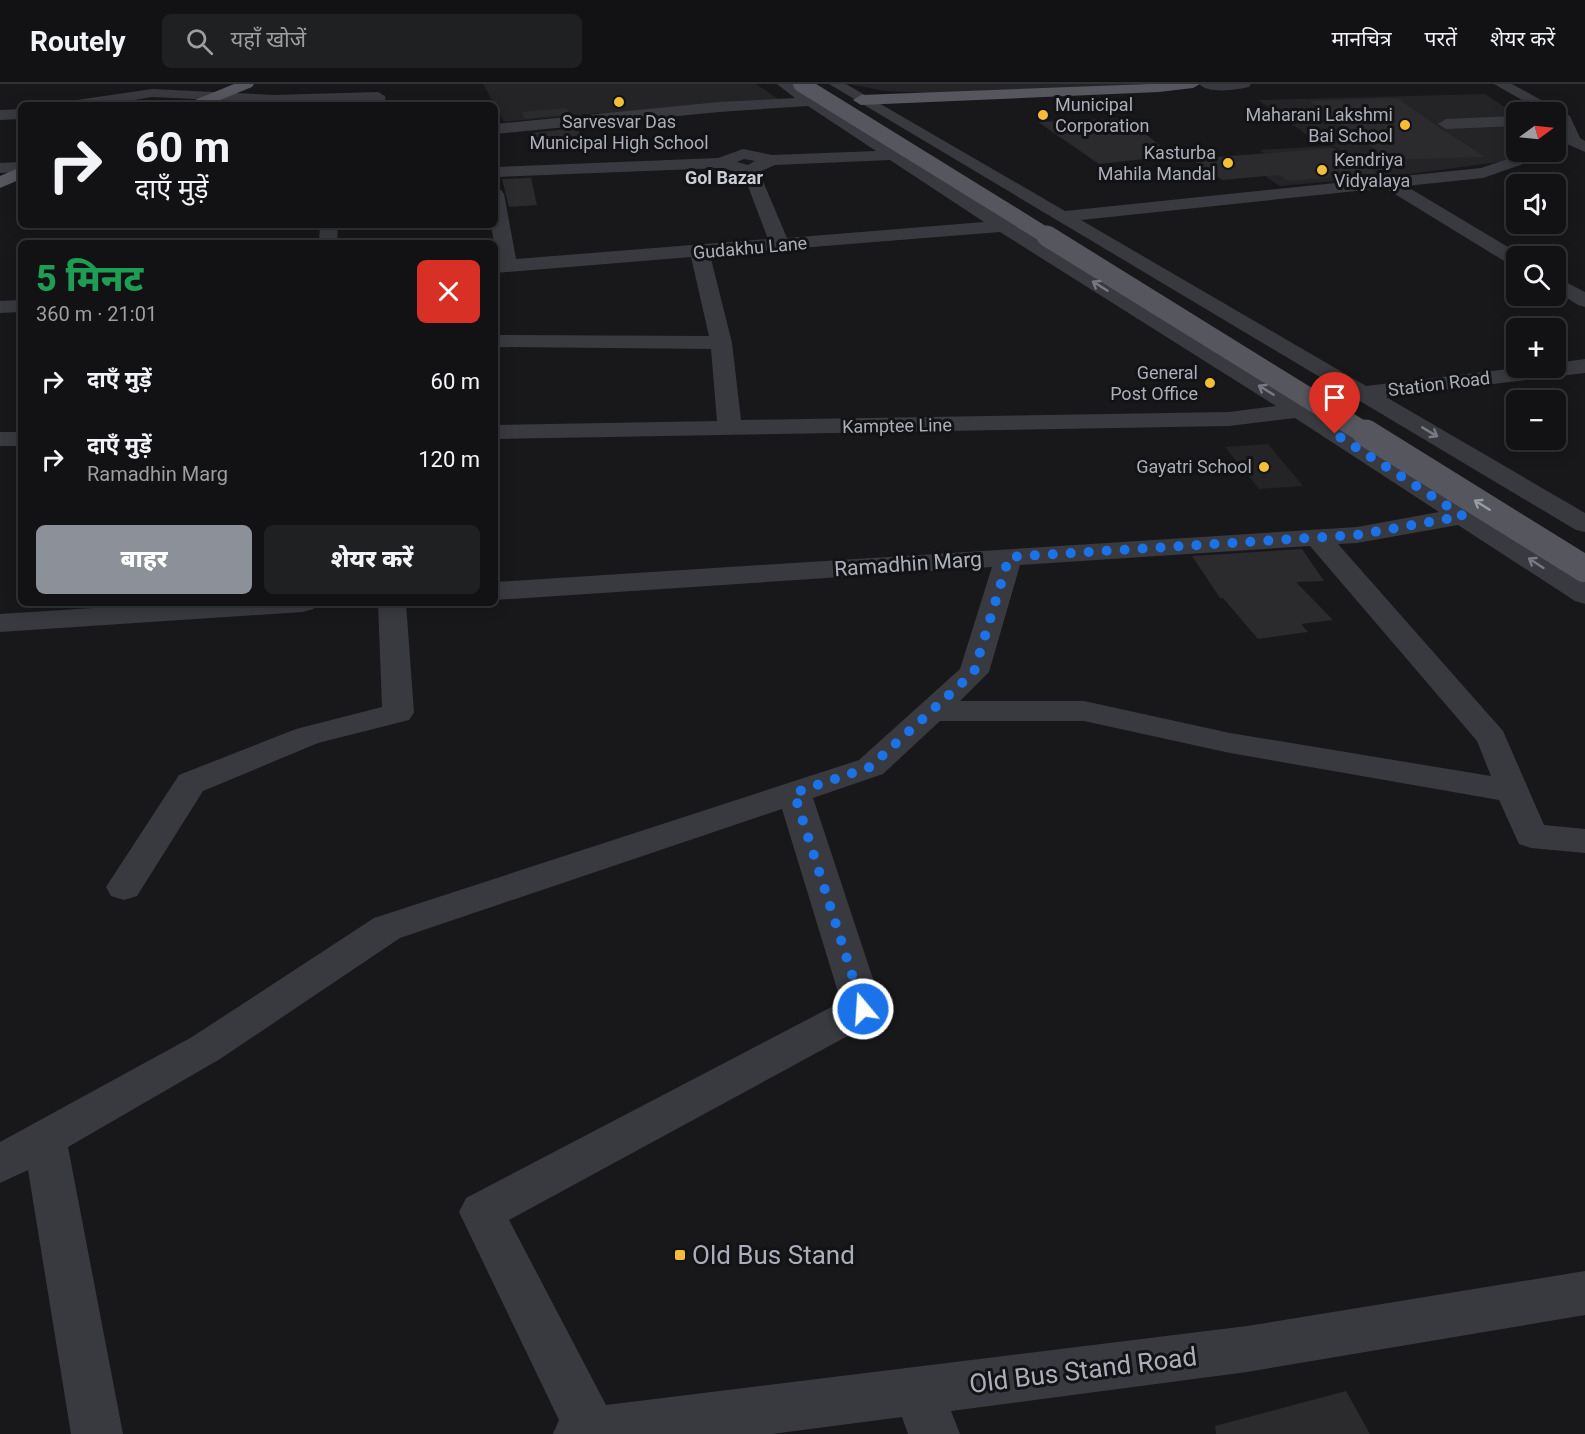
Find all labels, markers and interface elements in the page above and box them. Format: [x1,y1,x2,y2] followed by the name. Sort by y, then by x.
[162,14,582,68] search box
[30,25,126,58] text: Routely
[183,25,216,58] icon: search
[231,27,306,52] text: यहाँ खोजें
[1331,27,1392,51] text: मानचित्र
[1425,27,1457,51] text: परतें
[1490,27,1555,51] text: शेयर करें
[1055,94,1149,136] place label: Municipal Corporation
[612,95,626,109] marker: Sarvesvar Das Municipal High School
[1506,102,1566,162] north arrow
[1506,102,1566,450] map controls
[1245,104,1393,146] place label: Maharani Lakshmi Bai School
[1036,108,1050,122] marker: Municipal Corporation
[529,111,709,153] place label: Sarvesvar Das Municipal High School
[1398,118,1412,132] marker: Maharani Lakshmi Bai School
[135,123,230,172] text: 60 m
[36,126,114,204] icon: right
[1098,142,1216,184] place label: Kasturba Mahila Mandal
[1334,149,1410,191] place label: Kendriya Vidyalaya
[1221,156,1235,170] marker: Kasturba Mahila Mandal
[1315,163,1329,177] marker: Kendriya Vidyalaya
[685,167,763,188] district label: Gol Bazar
[135,173,209,205] text: दाएँ मुड़ें
[1506,174,1566,234] button: sound
[692,232,808,263] street label: Gudakhu Lane
[1506,246,1566,306] button: search
[36,258,143,300] text: 5 मिनट
[417,260,480,323] button: close
[1092,280,1109,292] one-way arrow
[36,302,157,326] text: 360 m · 21:01
[1506,318,1566,378] button: +
[1110,362,1198,404] place label: General Post Office
[36,365,69,398] icon: right
[87,367,152,392] text: दाएँ मुड़ें
[1387,367,1491,400] street label: Station Road
[431,369,480,394] text: 60 m
[1309,372,1360,434] pin
[1203,376,1217,390] marker: General Post Office
[1318,381,1351,414] icon: arrive
[1258,383,1275,395] one-way arrow
[1506,390,1566,450] button: −
[842,414,952,437] street label: Kamptee Line
[1421,427,1438,439] one-way arrow
[87,433,152,458] text: दाएँ मुड़ें
[36,443,69,476] icon: right
[418,447,480,472] text: 120 m
[1136,456,1252,477] place label: Gayatri School
[1257,460,1271,474] marker: Gayatri School
[87,462,228,486] text: Ramadhin Marg
[1474,498,1491,510] one-way arrow
[36,525,252,594] button: बाहर
[264,525,480,594] button: शेयर करें
[833,547,983,581] street label: Ramadhin Marg
[1528,557,1545,569] one-way arrow
[831,977,895,1041] position arrow
[692,1240,855,1270] place label: Old Bus Stand
[673,1248,687,1262] marker: Old Bus Stand
[968,1341,1198,1399] street label: Old Bus Stand Road

